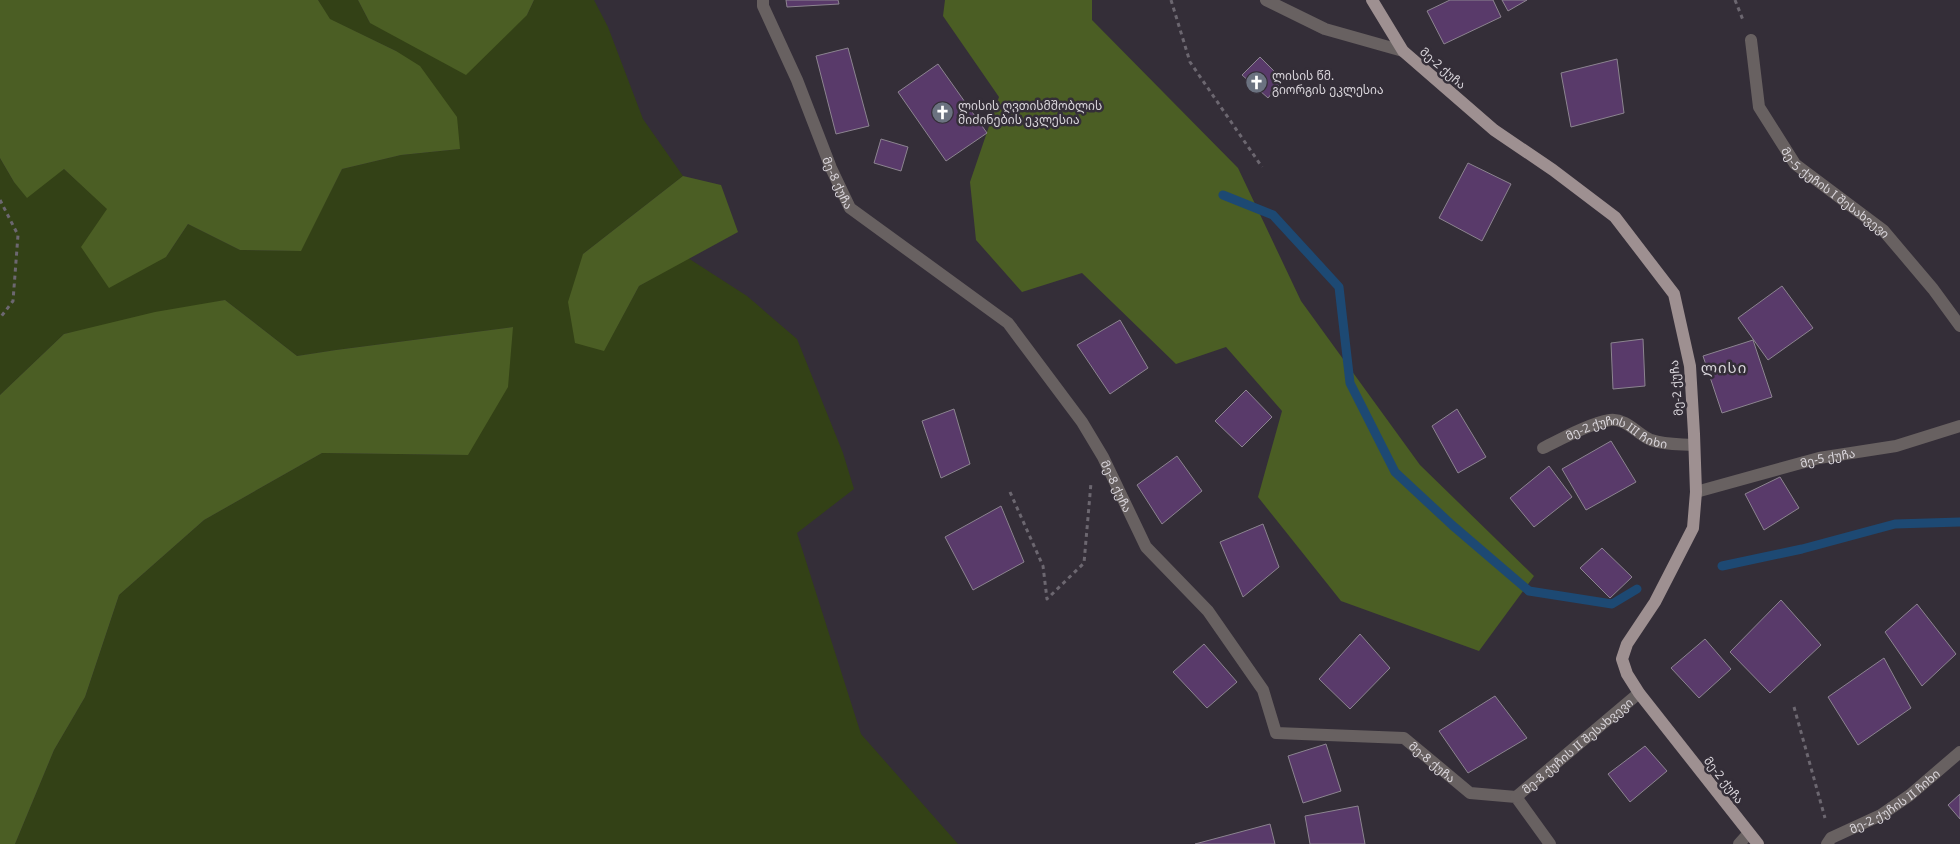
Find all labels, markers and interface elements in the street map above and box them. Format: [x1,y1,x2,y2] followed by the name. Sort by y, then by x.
[1416,43,1470,93] street label: მე-2 ქუჩა
[1272,67,1384,98] place label: ლისის წმ. გიორგის ეკლესია
[1244,70,1268,94] church icon: ლისის წმ. გიორგის ეკლესია
[958,97,1102,128] place label: ლისის ღვთისმშობლის მიძინების ეკლესია
[930,100,954,124] church icon: ლისის ღვთისმშობლის მიძინების ეკლესია
[1778,143,1894,241] street label: მე-5 ქუჩის I შესახვევი
[819,154,858,212] street label: მე-8 ქუჩა
[1701,357,1747,377] district label: ლისი
[1665,359,1687,417] street label: მე-2 ქუჩა
[1562,411,1669,452] street label: მე-2 ქუჩის III ჩიხი
[1798,444,1856,471] street label: მე-5 ქუჩა
[1097,457,1137,515] street label: მე-8 ქუჩა
[1518,693,1636,797] street label: მე-8 ქუჩის II შესახვევი
[1405,737,1459,786] street label: მე-8 ქუჩა
[1700,753,1748,807] street label: მე-2 ქუჩა
[1846,765,1943,837] street label: მე-2 ქუჩის II ჩიხი

